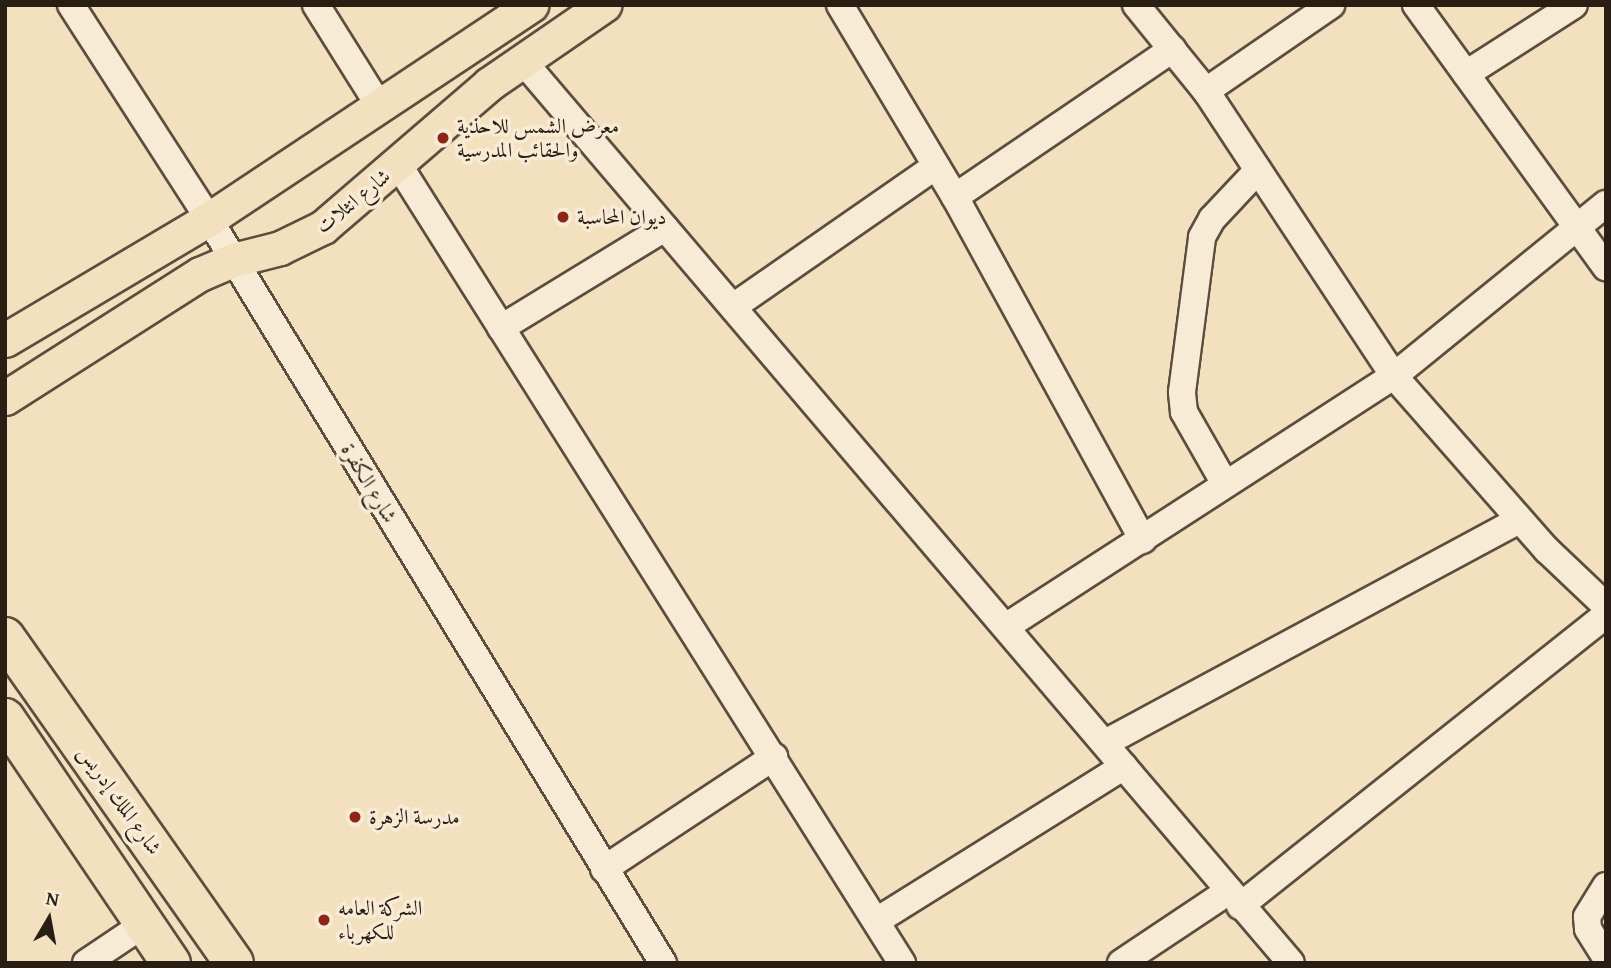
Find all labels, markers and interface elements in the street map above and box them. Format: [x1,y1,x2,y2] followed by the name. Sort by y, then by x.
[457,113,619,163] place label: معرض الشمس للاحذية والحقائب المدرسية
[435,130,451,146] marker: معرض الشمس للاحذية والحقائب المدرسية
[311,163,395,239] street label: شارع انثلات
[577,204,667,230] place label: ديوان المحاسبة
[555,209,571,225] marker: ديوان المحاسبة
[335,439,403,527] street label: شارع الكفرة
[73,740,167,860] street label: شارع الملك إدريس
[369,804,460,830] place label: مدرسة الزهرة
[347,809,363,825] marker: مدرسة الزهرة
[44,883,61,913] text: N
[14,884,84,954] north arrow
[338,895,422,945] place label: الشركة العامه للكهرباء
[316,912,332,928] marker: الشركة العامه للكهرباء

